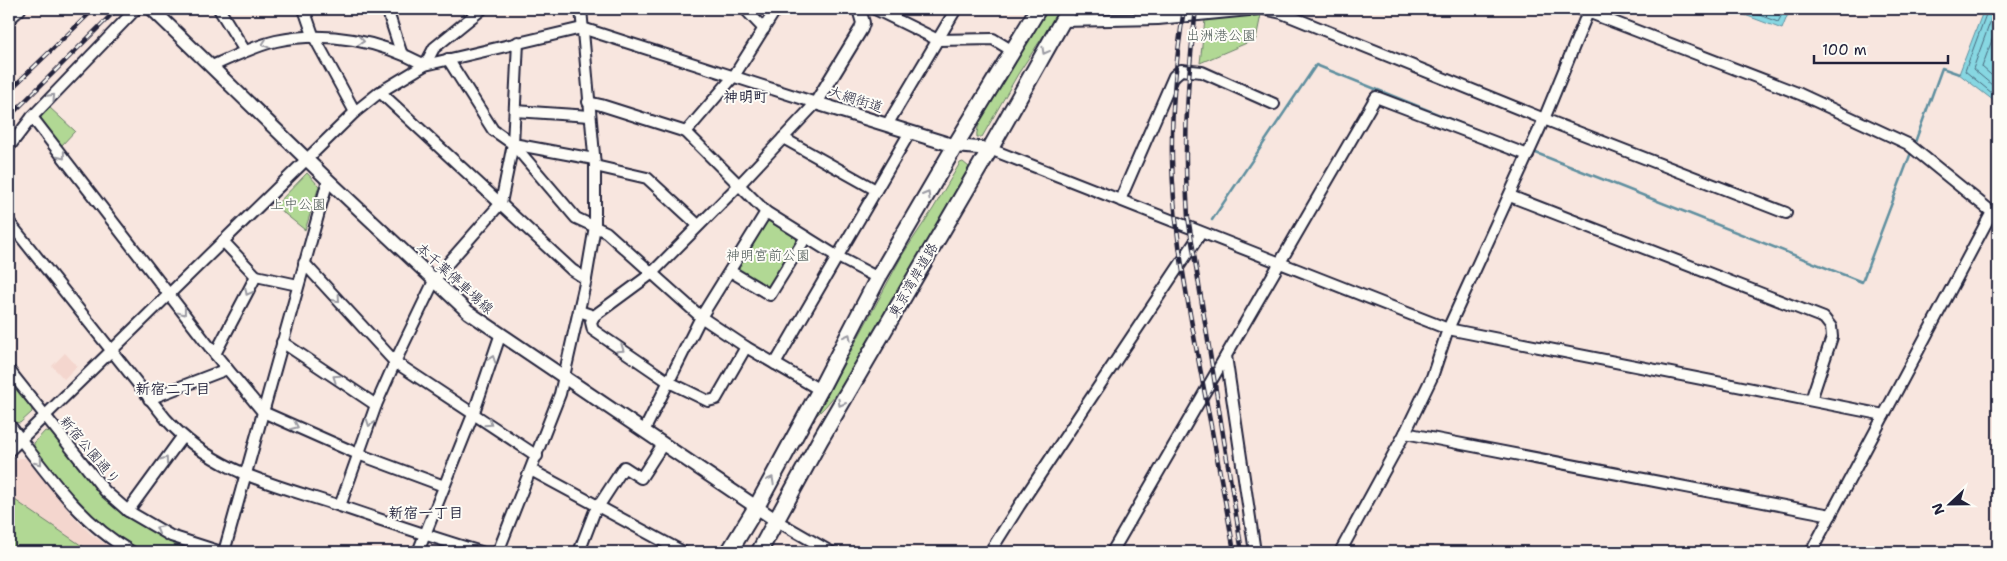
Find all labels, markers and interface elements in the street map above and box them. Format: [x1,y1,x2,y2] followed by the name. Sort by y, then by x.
[1186,26,1256,44] park label: 出洲港公園
[1814,32,1948,64] scale bar
[357,35,365,46] one-way arrow
[261,39,270,49] one-way arrow
[1822,40,1867,60] text: 100 m
[1041,46,1051,55] one-way arrow
[827,82,885,116] street label: 大網街道
[723,87,769,107] district label: 神明町
[46,94,55,103] one-way arrow
[57,150,65,159] one-way arrow
[921,191,931,200] one-way arrow
[270,195,326,213] park label: 上中公園
[413,239,497,317] street label: 本千葉停車場線
[884,239,942,321] street label: 東京湾岸道路
[726,246,810,264] park label: 神明宮前公園
[244,287,254,296] one-way arrow
[331,293,340,302] one-way arrow
[177,306,186,316] one-way arrow
[842,333,852,342] one-way arrow
[615,343,624,352] one-way arrow
[486,356,496,364] one-way arrow
[332,375,342,384] one-way arrow
[135,379,211,399] district label: 新宿二丁目
[838,398,848,407] one-way arrow
[56,412,124,488] street label: 新宿公園通り
[483,417,493,426] one-way arrow
[366,418,376,427] one-way arrow
[290,419,299,430] one-way arrow
[34,456,42,465] one-way arrow
[159,456,168,466] one-way arrow
[764,476,774,485] one-way arrow
[1924,478,1974,528] north arrow
[1928,500,1948,517] text: N
[388,503,464,523] district label: 新宿一丁目
[155,525,164,535] one-way arrow

